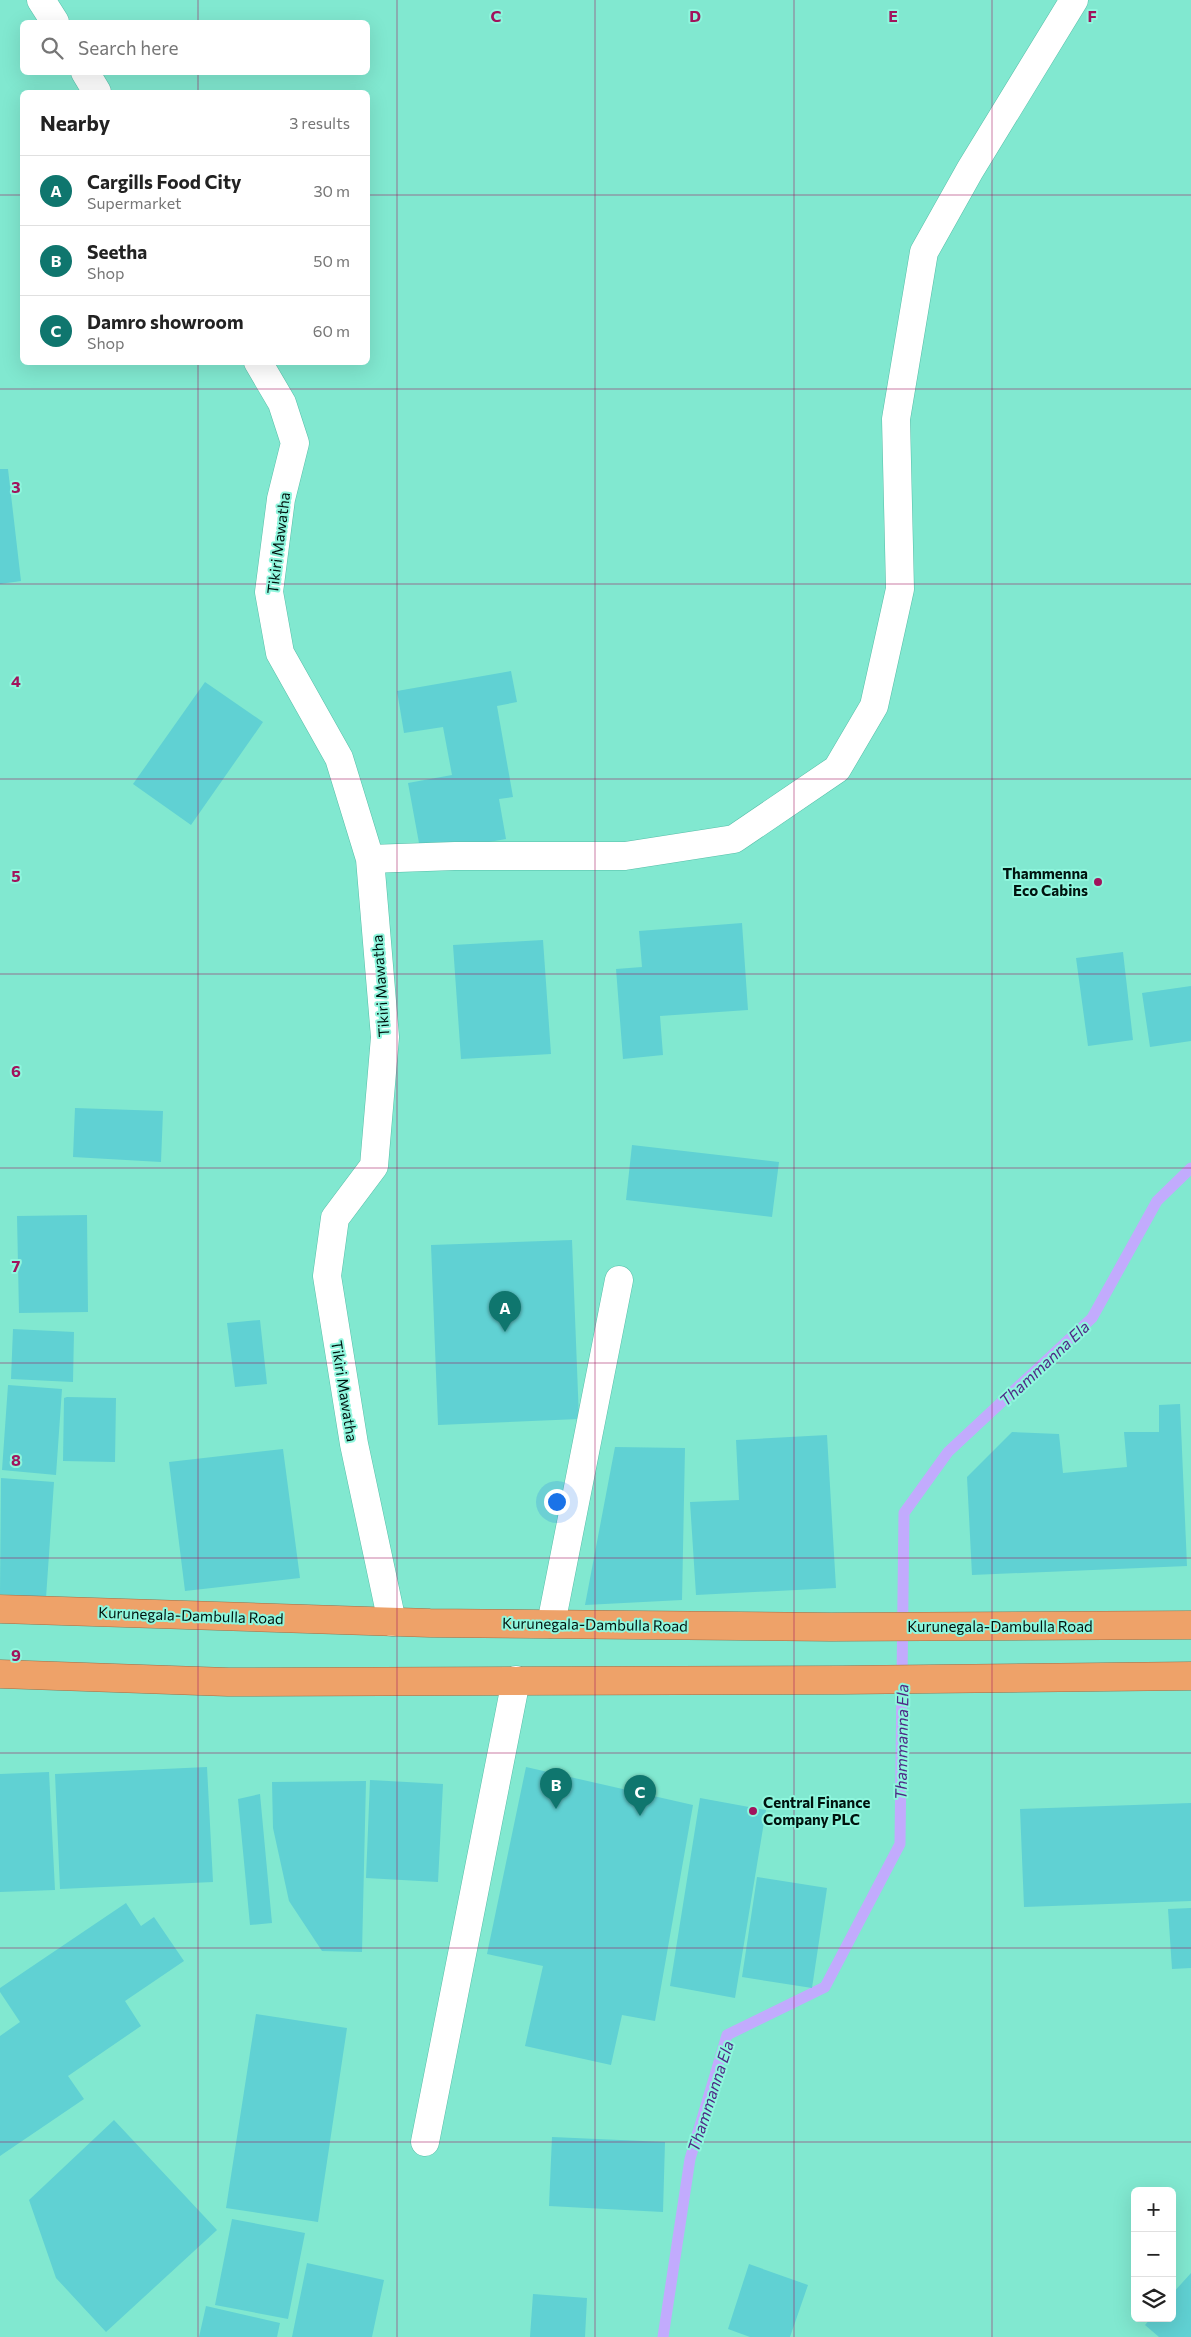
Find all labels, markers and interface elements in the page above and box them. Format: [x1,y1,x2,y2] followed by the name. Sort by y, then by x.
[491,6,502,25] text: C
[689,6,701,25] text: D
[888,6,898,25] text: E
[1087,6,1097,25] text: F
[20,20,370,75] search box
[38,34,66,62] icon: search
[78,36,178,59] text: Search here
[40,110,110,135] text: Nearby
[289,113,350,132] text: 3 results
[87,170,241,193] text: Cargills Food City
[50,181,62,200] text: A
[313,181,350,200] text: 30 m
[87,193,182,212] text: Supermarket
[87,240,147,263] text: Seetha
[51,251,61,270] text: B
[313,251,350,270] text: 50 m
[87,263,125,282] text: Shop
[87,310,244,333] text: Damro showroom
[51,321,61,340] text: C
[313,321,350,340] text: 60 m
[87,333,125,352] text: Shop
[11,477,21,496] text: 3
[263,491,293,595] street label: Tikiri Mawatha
[11,671,21,690] text: 4
[1002,864,1088,899] place label: Thammenna Eco Cabins
[11,866,21,885] text: 5
[1092,876,1104,888] marker: Thammenna Eco Cabins
[367,934,393,1038] street label: Tikiri Mawatha
[11,1061,21,1080] text: 6
[12,1256,21,1275] text: 7
[489,1291,521,1332] pin: A
[995,1317,1093,1409] water label: Thammanna Ela
[328,1339,362,1443] street label: Tikiri Mawatha
[11,1450,21,1469] text: 8
[544,1489,570,1515] your location
[98,1603,284,1627] street label: Kurunegala-Dambulla Road
[502,1613,688,1635] street label: Kurunegala-Dambulla Road
[907,1617,1093,1635] street label: Kurunegala-Dambulla Road
[11,1645,21,1664] text: 9
[890,1684,912,1800] water label: Thammanna Ela
[540,1768,572,1809] pin: B
[624,1775,656,1816] pin: C
[763,1793,870,1828] place label: Central Finance Company PLC
[747,1805,759,1817] marker: Central Finance Company PLC
[683,2038,737,2154] water label: Thammanna Ela
[1131,2187,1176,2322] map controls
[1131,2187,1176,2232] button: +
[1131,2232,1176,2277] button: −
[1131,2277,1176,2322] button: layers

